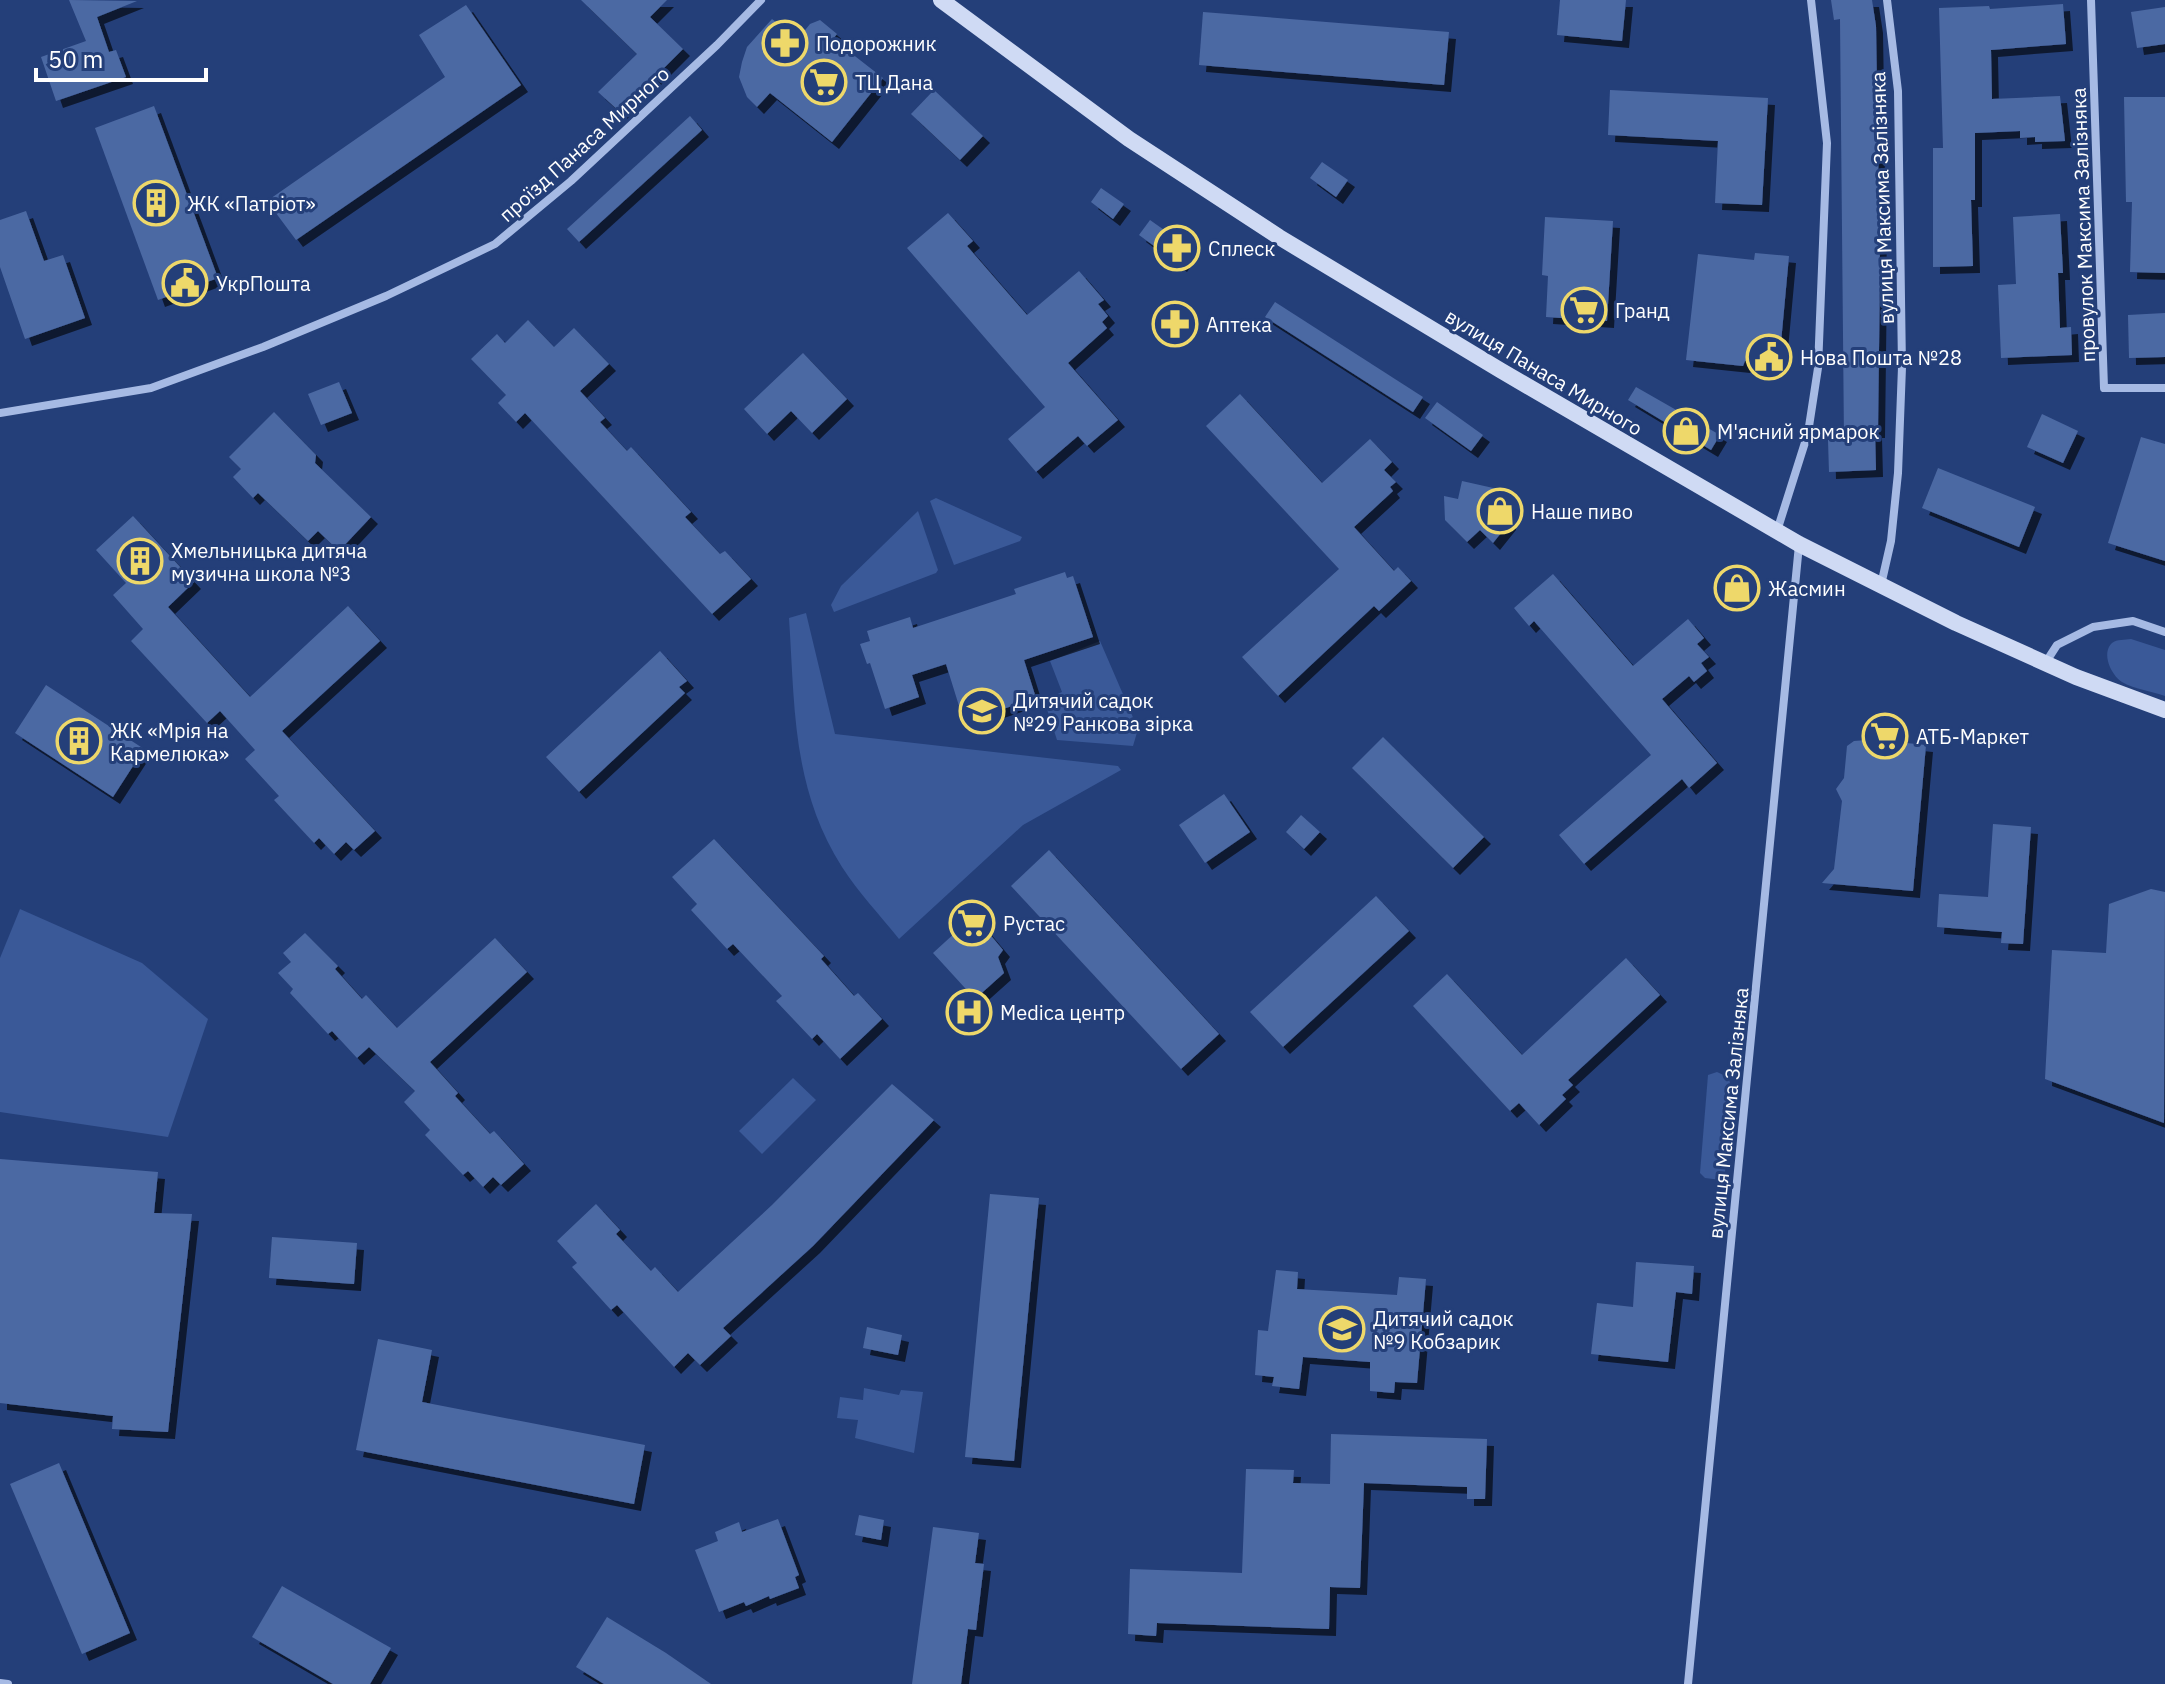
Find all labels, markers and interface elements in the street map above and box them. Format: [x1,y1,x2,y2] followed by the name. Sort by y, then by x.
[761,19,809,67] pharmacy icon: Подорожник
[816,30,937,57] place label: Подорожник
[36,32,206,82] scale bar
[48,43,103,75] text: 50 m
[800,58,848,106] supermarket icon: ТЦ Дана
[493,60,675,228] street label: проїзд Панаса Мирного
[855,69,934,96] place label: ТЦ Дана
[1864,71,1900,325] street label: вулиця Максима Залізняка
[2065,87,2101,363] street label: провулок Максима Залізняка
[132,179,180,227] building icon: ЖК «Патріот»
[187,190,316,217] place label: ЖК «Патріот»
[1153,224,1201,272] pharmacy icon: Сплеск
[1208,235,1275,262] place label: Сплеск
[161,259,209,307] public building icon: УкрПошта
[216,270,311,297] place label: УкрПошта
[1560,286,1608,334] supermarket icon: Гранд
[1615,297,1670,324] place label: Гранд
[1151,300,1199,348] pharmacy icon: Аптека
[1440,302,1648,442] street label: вулиця Панаса Мирного
[1206,311,1272,338] place label: Аптека
[1745,333,1793,381] public building icon: Нова Пошта №28
[1800,344,1962,371] place label: Нова Пошта №28
[1662,407,1710,455] shop icon: М'ясний ярмарок
[1717,418,1879,445] place label: М'ясний ярмарок
[1476,487,1524,535] shop icon: Наше пиво
[1531,498,1633,525] place label: Наше пиво
[116,537,164,585] building icon: Хмельницька дитяча музична школа №3
[171,537,367,587] place label: Хмельницька дитяча музична школа №3
[1713,564,1761,612] shop icon: Жасмин
[1768,575,1846,602] place label: Жасмин
[958,687,1006,735] school or university icon: Дитячий садок №29 Ранкова зірка
[1013,687,1193,737] place label: Дитячий садок №29 Ранкова зірка
[1861,712,1909,760] supermarket icon: АТБ-Маркет
[55,717,103,765] building icon: ЖК «Мрія на Кармелюка»
[110,717,229,767] place label: ЖК «Мрія на Кармелюка»
[1916,723,2030,750] place label: АТБ-Маркет
[948,899,996,947] supermarket icon: Рустас
[1003,910,1065,937] place label: Рустас
[1701,986,1755,1240] street label: вулиця Максима Залізняка
[945,988,993,1036] hospital icon: Medica центр
[1000,999,1125,1026] place label: Medica центр
[1318,1305,1366,1353] school or university icon: Дитячий садок №9 Кобзарик
[1373,1305,1514,1355] place label: Дитячий садок №9 Кобзарик

